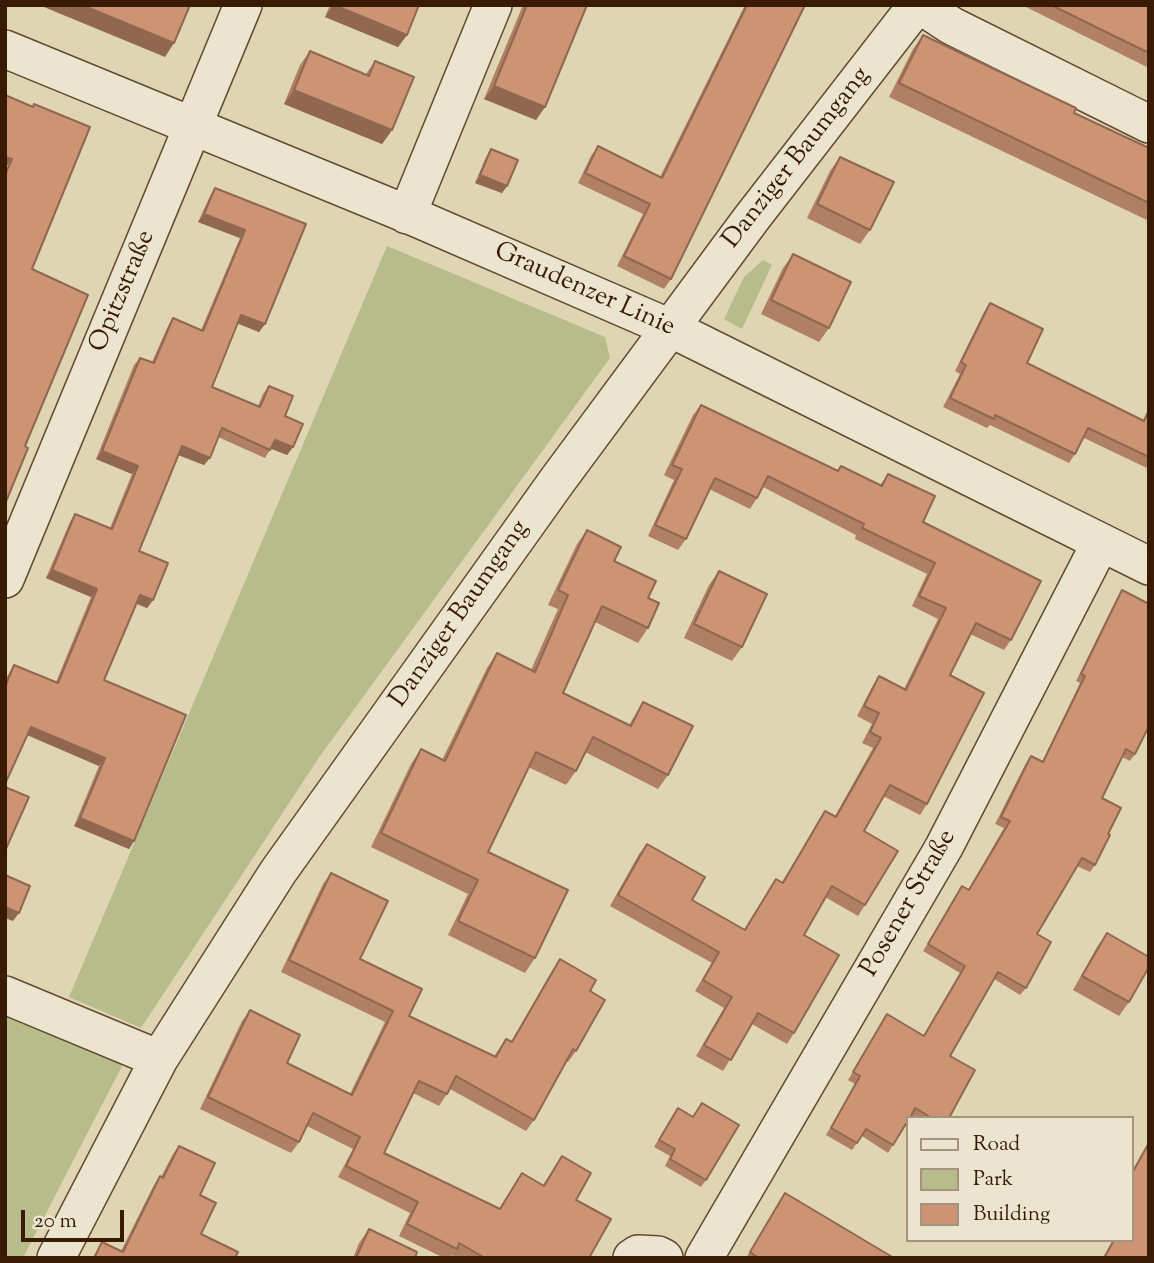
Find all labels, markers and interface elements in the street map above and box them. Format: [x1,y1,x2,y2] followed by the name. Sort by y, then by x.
[717,62,879,256] street label: Danziger Baumgang
[84,226,164,358] street label: Opitzstraße
[489,237,679,345] street label: Graudenzer Linie
[385,515,537,715] street label: Danziger Baumgang
[855,825,965,983] street label: Posener Straße
[906,1116,1133,1242] legend
[973,1130,1020,1160] text: Road
[973,1165,1013,1195] text: Park
[24,1196,128,1240] scale bar
[973,1200,1050,1230] text: Building
[34,1207,77,1237] text: 20 m

